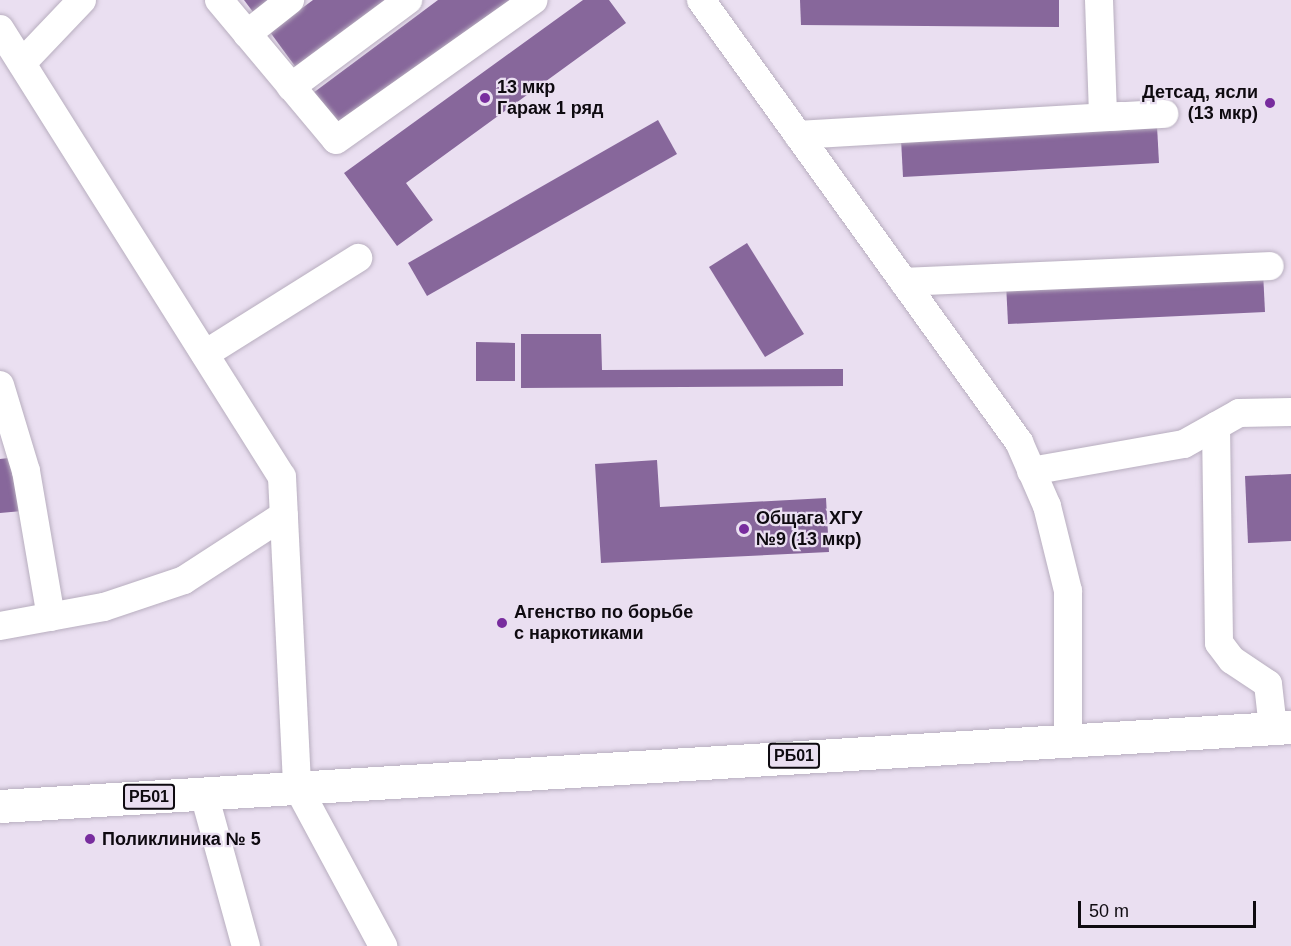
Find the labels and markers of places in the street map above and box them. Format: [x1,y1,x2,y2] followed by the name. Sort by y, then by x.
[497,77,603,119] place label: 13 мкр Гараж 1 ряд
[1142,82,1258,124] place label: Детсад, ясли (13 мкр)
[478,91,492,105] marker: 13 мкр Гараж 1 ряд
[1263,96,1277,110] marker: Детсад, ясли (13 мкр)
[756,508,862,550] place label: Общага ХГУ №9 (13 мкр)
[737,522,751,536] marker: Общага ХГУ №9 (13 мкр)
[514,602,693,644] place label: Агенство по борьбе с наркотиками
[495,616,509,630] marker: Агенство по борьбе с наркотиками
[102,828,261,850] place label: Поликлиника № 5
[83,832,97,846] marker: Поликлиника № 5

